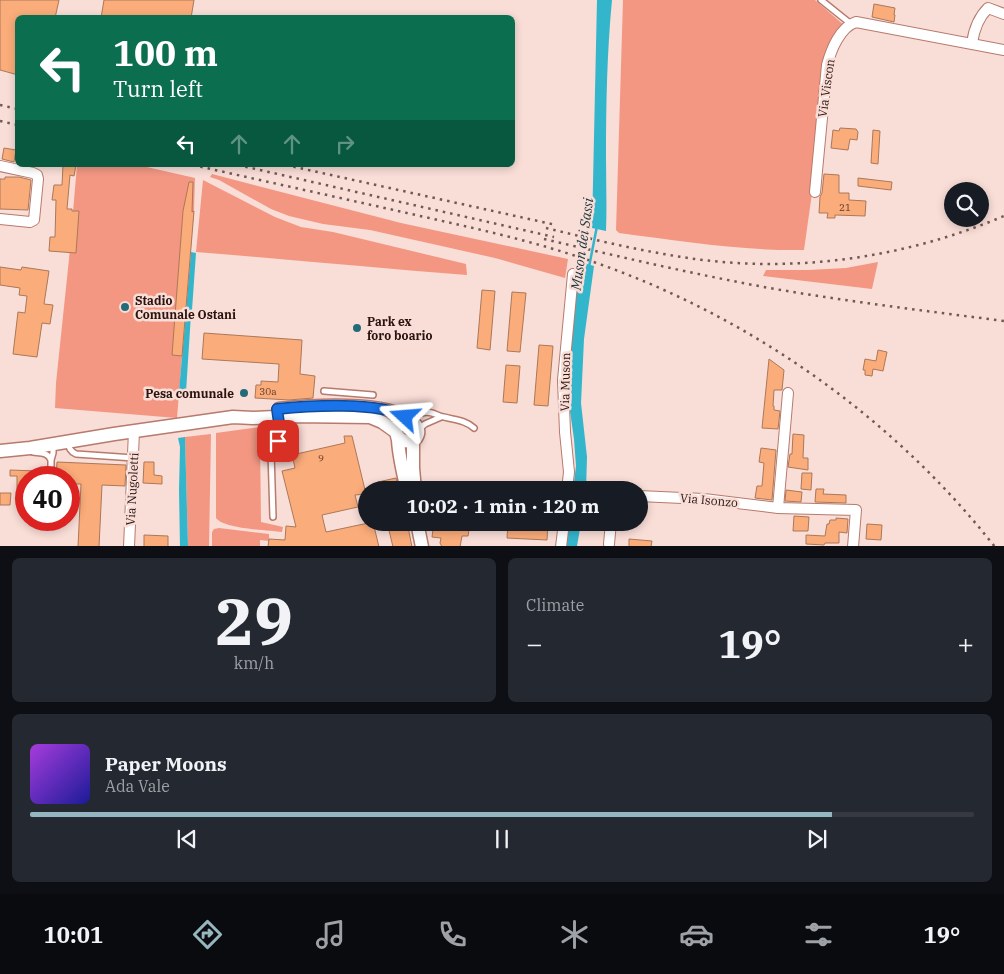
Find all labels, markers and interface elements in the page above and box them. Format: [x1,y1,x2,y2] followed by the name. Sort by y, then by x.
[113,30,218,76] text: 100 m
[30,35,95,100] icon: left
[814,58,838,118] street label: Via Viscon
[113,74,203,103] text: Turn left
[172,130,200,158] icon: left
[225,130,253,158] icon: ahead
[278,130,306,158] icon: ahead
[331,130,359,158] icon: right
[944,182,989,227] map controls
[944,182,989,227] button: search
[566,196,597,292] water label: Muson dei Sassi
[839,201,851,214] house number: 21
[135,293,236,322] place label: Stadio Comunale Ostani
[119,301,131,313] marker: Stadio Comunale Ostani
[367,314,432,343] place label: Park ex foro boario
[351,322,363,334] marker: Park ex foro boario
[557,352,573,412] street label: Via Muson
[259,385,277,398] house number: 30a
[145,386,234,401] place label: Pesa comunale
[238,387,250,399] marker: Pesa comunale
[378,390,430,442] position arrow
[257,420,299,462] pin
[264,427,292,455] icon: arrive
[123,452,141,526] street label: Via Nugoletti
[318,452,324,465] house number: 9
[15,466,80,531] speed limit sign: 40
[679,490,739,510] street label: Via Isonzo
[407,494,599,518] text: 10:02 · 1 min · 120 m
[215,578,293,663] text: 29
[526,595,584,615] text: Climate
[718,619,782,668] text: 19°
[526,625,543,662] text: −
[957,625,974,662] text: +
[234,653,274,673] text: km/h
[105,752,227,776] text: Paper Moons
[105,776,170,796] text: Ada Vale
[173,825,201,853] icon: previous
[488,825,516,853] icon: pause
[803,825,831,853] icon: next
[190,917,225,952] icon: directions
[313,917,348,952] icon: music
[435,917,470,952] icon: phone
[557,917,592,952] icon: climate
[679,917,714,952] icon: car
[801,917,836,952] icon: filters
[44,920,103,949] text: 10:01
[924,920,960,949] text: 19°

